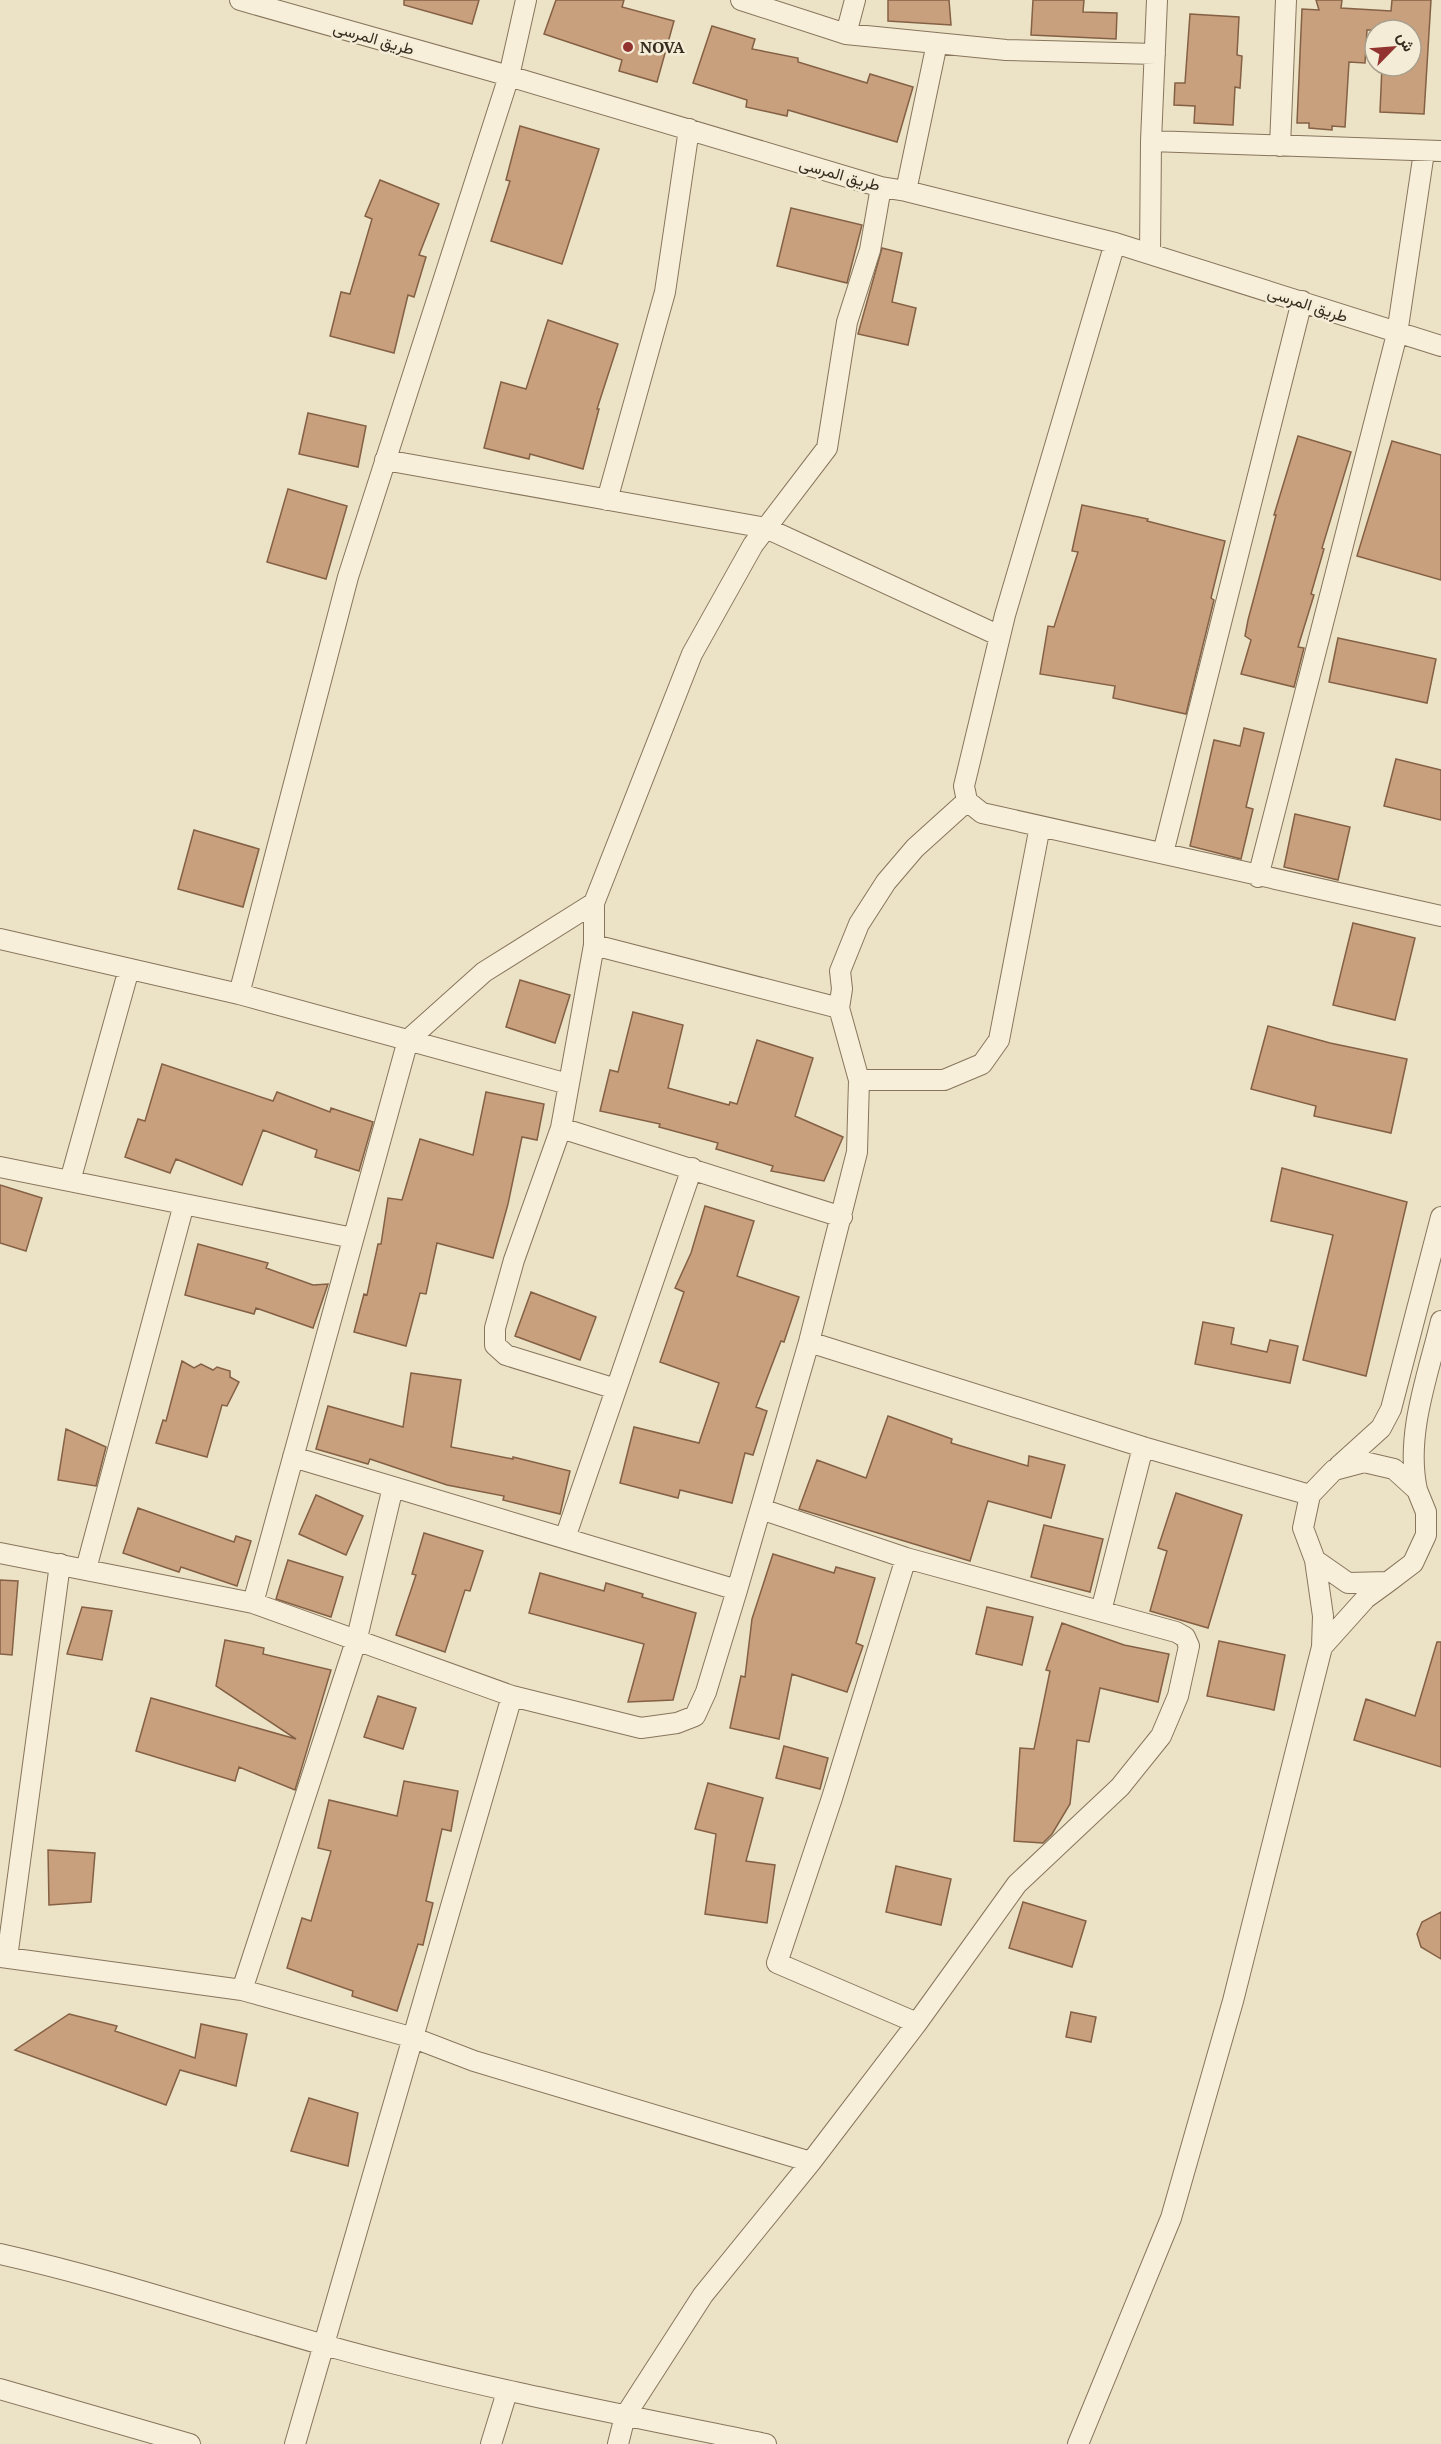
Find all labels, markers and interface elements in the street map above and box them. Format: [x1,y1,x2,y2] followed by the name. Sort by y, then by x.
[331,16,417,60] street label: طريق المرسى
[1363,18,1423,78] north arrow
[1393,28,1421,55] text: ش
[640,36,685,58] place label: NOVA
[621,40,635,54] marker: NOVA
[797,152,883,196] street label: طريق المرسى
[1265,281,1351,327] street label: طريق المرسى

